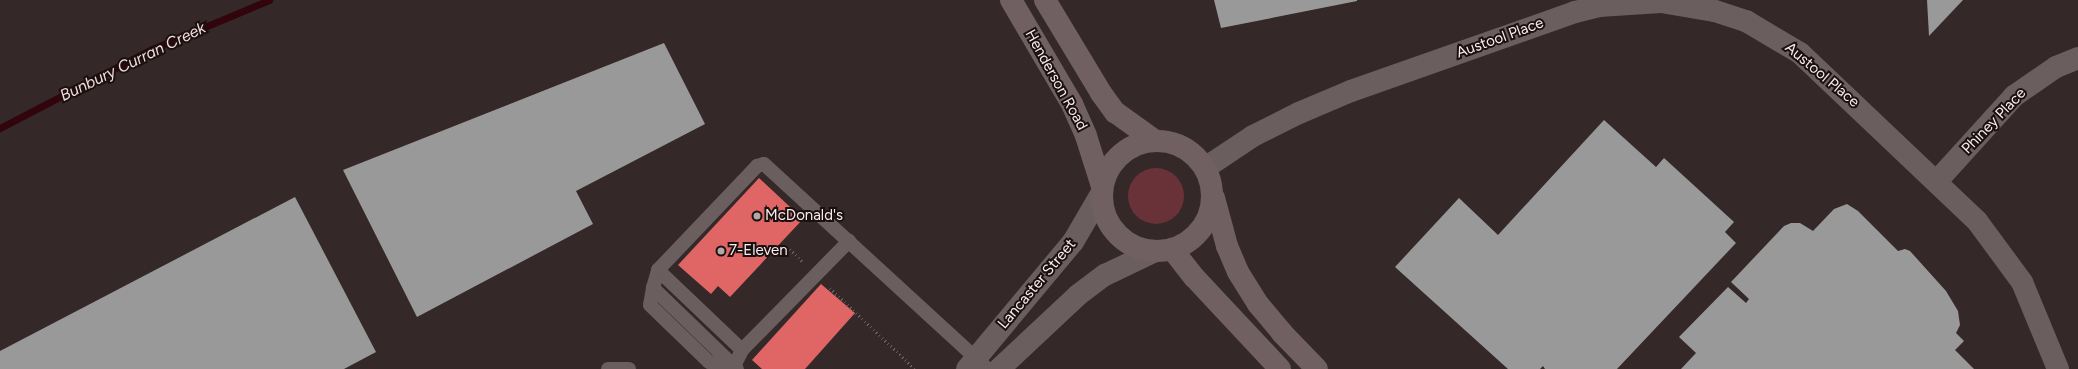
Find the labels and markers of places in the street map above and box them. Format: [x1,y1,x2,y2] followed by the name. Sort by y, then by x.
[765,207,843,225] place label: McDonald's
[752,211,762,221] marker: McDonald's
[729,242,788,260] place label: 7-Eleven
[716,246,726,256] marker: 7-Eleven

